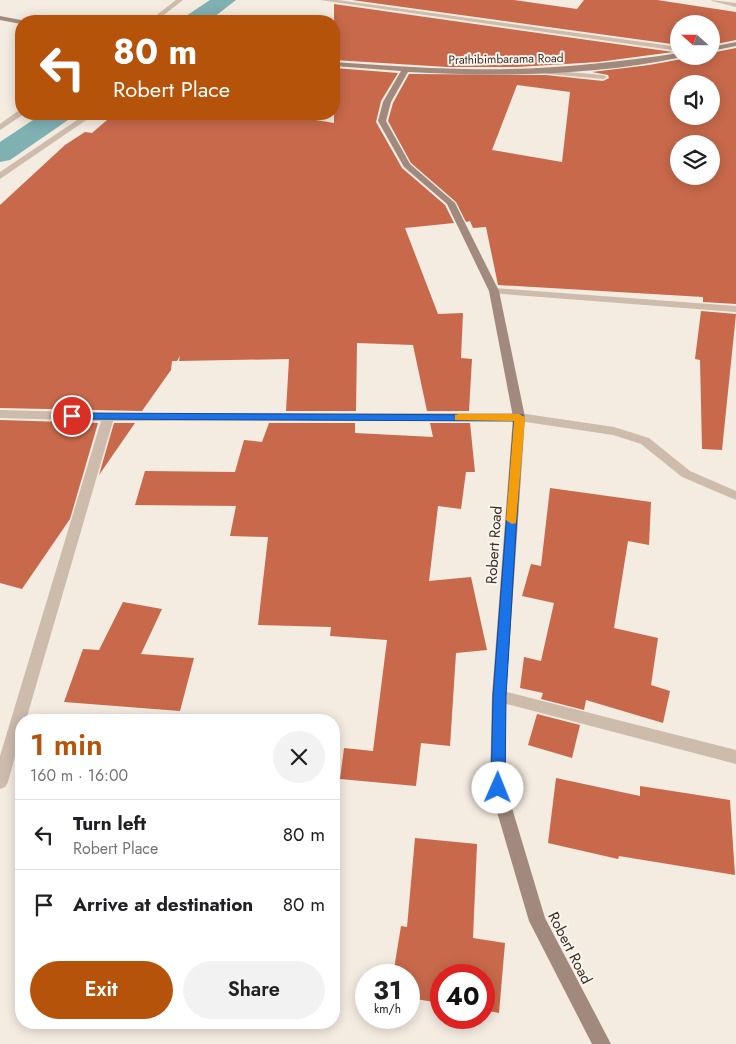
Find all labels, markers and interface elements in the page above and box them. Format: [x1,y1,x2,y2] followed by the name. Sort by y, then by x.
[670,15,720,65] north arrow
[670,15,720,185] map controls
[113,27,197,77] text: 80 m
[30,35,95,100] icon: left
[448,49,564,69] street label: Prathibimbarama Road
[113,73,230,105] text: Robert Place
[670,75,720,125] button: sound
[670,135,720,185] button: layers
[51,395,93,437] pin
[58,402,86,430] icon: arrive
[480,505,508,585] street label: Robert Road
[30,723,103,766] text: 1 min
[273,731,325,783] button: close
[471,761,523,813] position arrow
[30,764,128,787] text: 160 m · 16:00
[73,810,146,837] text: Turn left
[30,821,58,849] icon: left
[283,821,325,848] text: 80 m
[73,837,158,860] text: Robert Place
[30,891,58,919] icon: arrive
[73,891,253,918] text: Arrive at destination
[283,891,325,918] text: 80 m
[542,908,598,988] street label: Robert Road
[30,961,173,1019] button: Exit
[183,961,325,1019] button: Share
[430,964,495,1029] speed limit sign: 40
[373,972,402,1008] text: 31
[374,1000,401,1018] text: km/h

